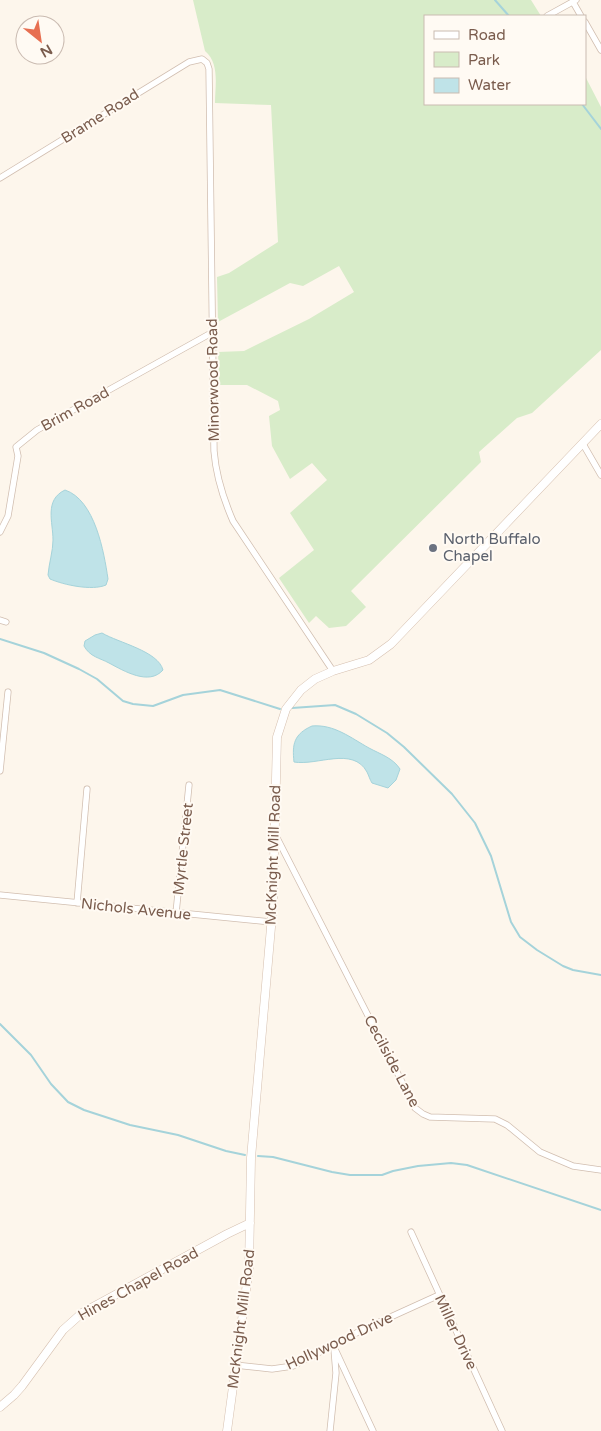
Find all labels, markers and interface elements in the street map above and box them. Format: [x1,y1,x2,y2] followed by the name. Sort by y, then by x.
[15,15,65,65] north arrow
[424,15,586,105] legend
[468,26,506,44] text: Road
[37,41,55,61] text: N
[468,51,500,69] text: Park
[468,76,511,94] text: Water
[58,85,142,147] street label: Brame Road
[203,318,223,442] street label: Minorwood Road
[38,383,112,435] street label: Brim Road
[443,530,541,565] place label: North Buffalo Chapel
[427,542,439,554] marker: North Buffalo Chapel
[262,785,284,925] street label: McKnight Mill Road
[169,802,197,896] street label: Myrtle Street
[80,894,192,924] street label: Nichols Avenue
[360,1012,424,1110] street label: Cecilside Lane
[75,1243,201,1325] street label: Hines Chapel Road
[224,1248,258,1390] street label: McKnight Mill Road
[431,1292,481,1372] street label: Miller Drive
[283,1308,395,1374] street label: Hollywood Drive

